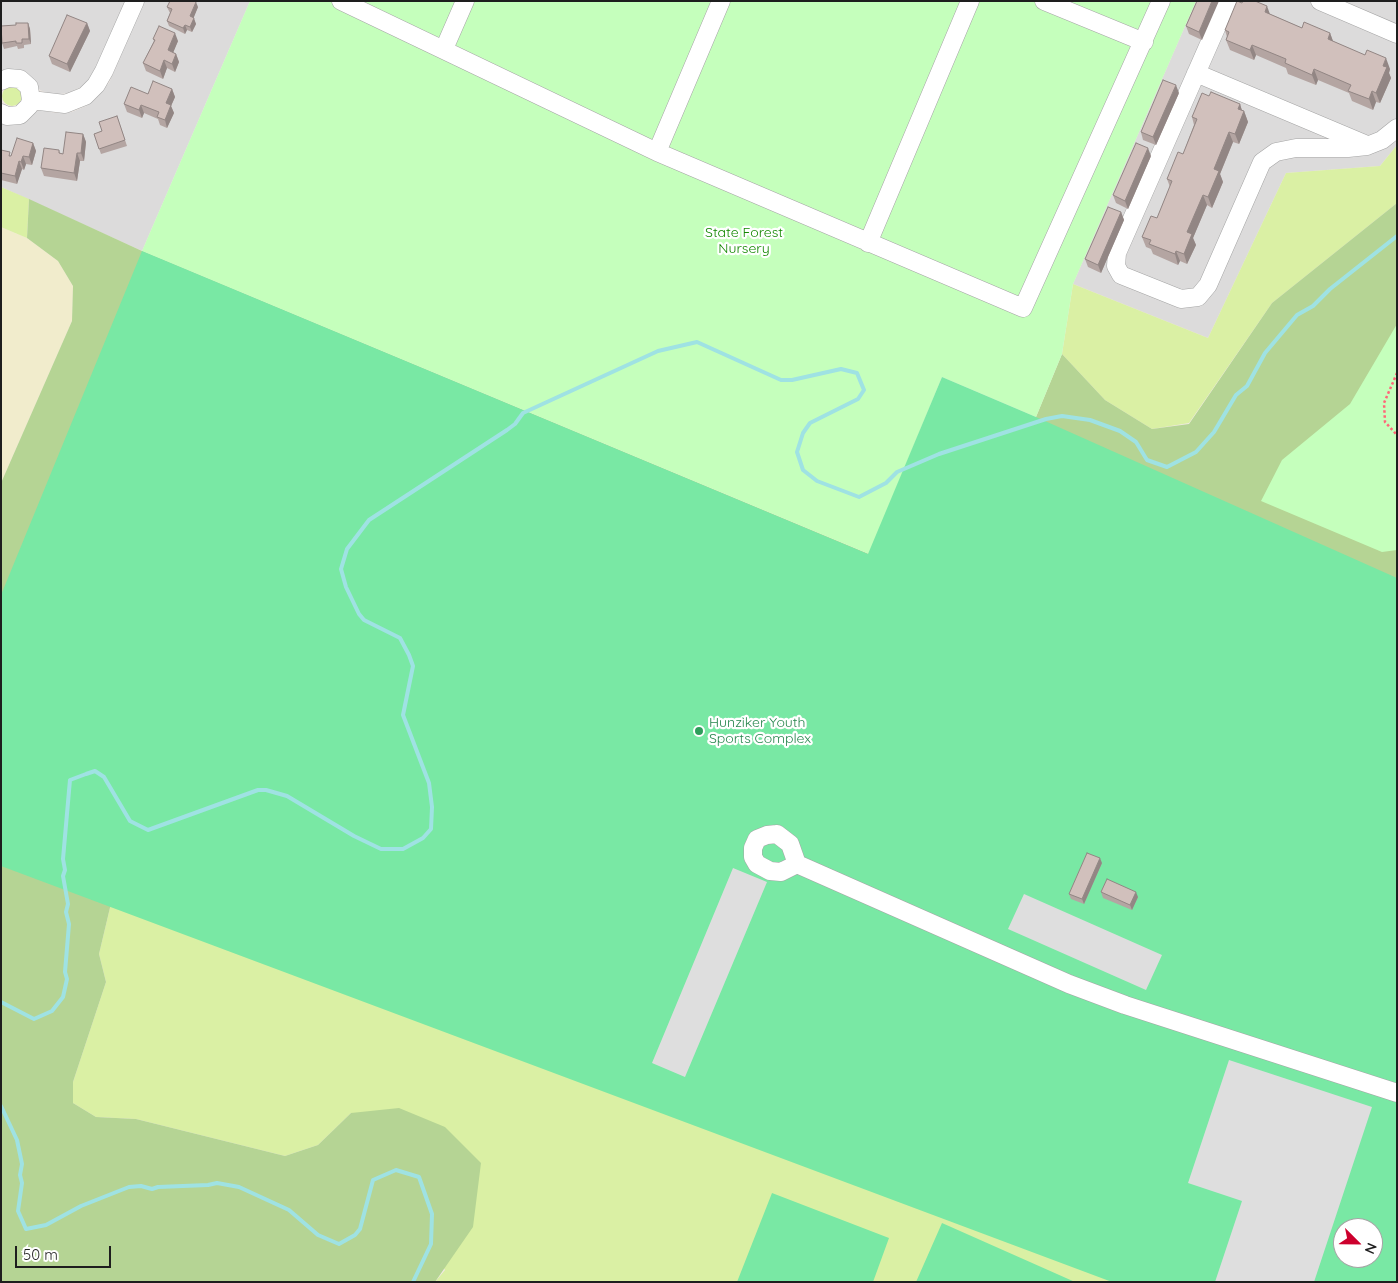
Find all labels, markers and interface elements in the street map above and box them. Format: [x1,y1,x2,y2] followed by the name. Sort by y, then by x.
[705,225,783,258] park label: State Forest Nursery
[709,715,811,748] place label: Hunziker Youth Sports Complex
[693,725,705,737] marker: Hunziker Youth Sports Complex
[1333,1218,1383,1268] north arrow
[18,1236,114,1268] scale bar
[1361,1240,1381,1257] text: N
[23,1245,58,1264] text: 50 m

